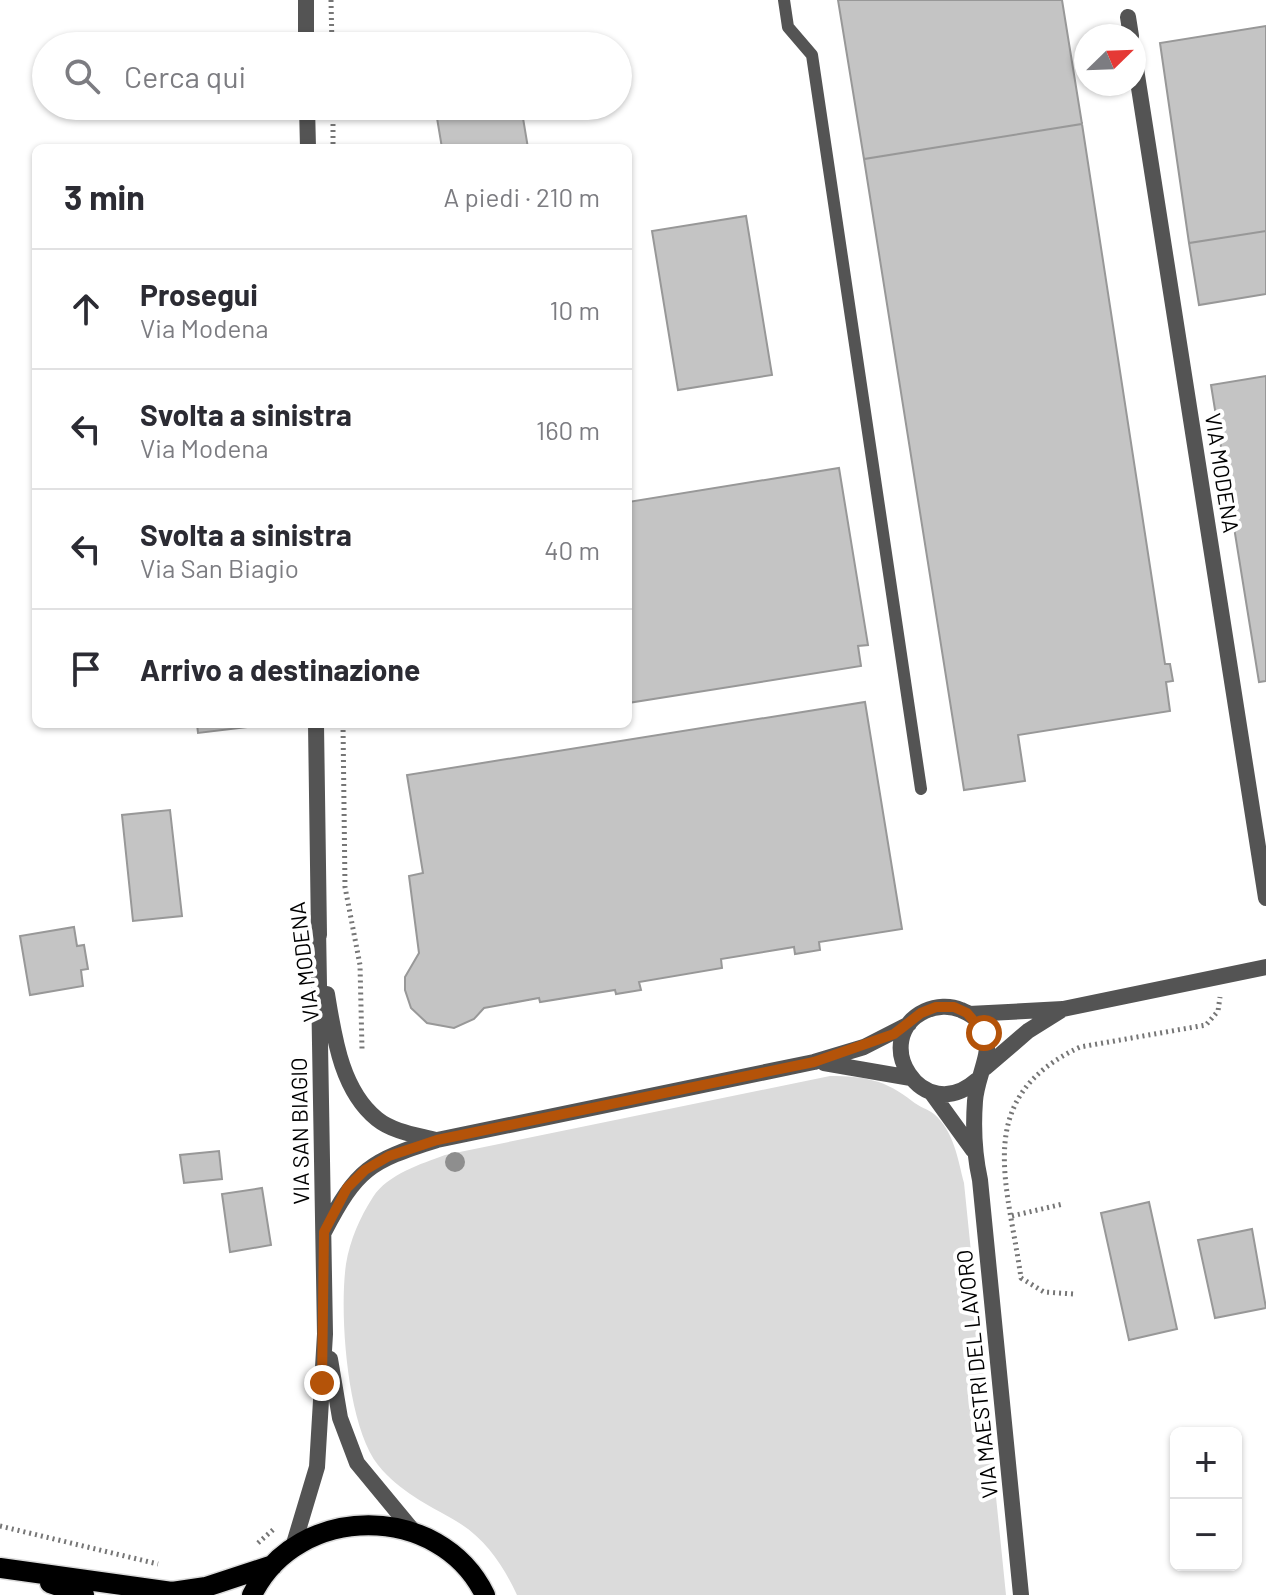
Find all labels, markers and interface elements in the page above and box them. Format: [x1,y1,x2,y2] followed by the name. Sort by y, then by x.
[1074,24,1146,96] north arrow
[32,32,632,120] search box
[60,54,104,98] icon: search
[124,58,246,94] text: Cerca qui
[64,176,145,217] text: 3 min
[443,181,600,212] text: A piedi · 210 m
[140,276,258,312] text: Prosegui
[64,287,108,331] icon: ahead
[550,294,600,325] text: 10 m
[140,312,269,343] text: Via Modena
[140,396,352,432] text: Svolta a sinistra
[64,407,108,451] icon: left
[1201,411,1245,535] street label: VIA MODENA
[536,414,600,445] text: 160 m
[140,432,269,463] text: Via Modena
[140,516,352,552] text: Svolta a sinistra
[64,527,108,571] icon: left
[544,534,600,565] text: 40 m
[140,552,299,583] text: Via San Biagio
[64,647,108,691] icon: arrive
[140,651,420,687] text: Arrivo a destinazione
[283,901,323,1024] street label: VIA MODENA
[966,1015,1002,1051] route start
[285,1057,313,1205] street label: VIA SAN BIAGIO
[950,1248,1002,1500] street label: VIA MAESTRI DEL LAVORO
[304,1365,340,1401] route end
[1170,1427,1242,1571] map controls
[1170,1427,1242,1499] button: +
[1170,1499,1242,1571] button: −

